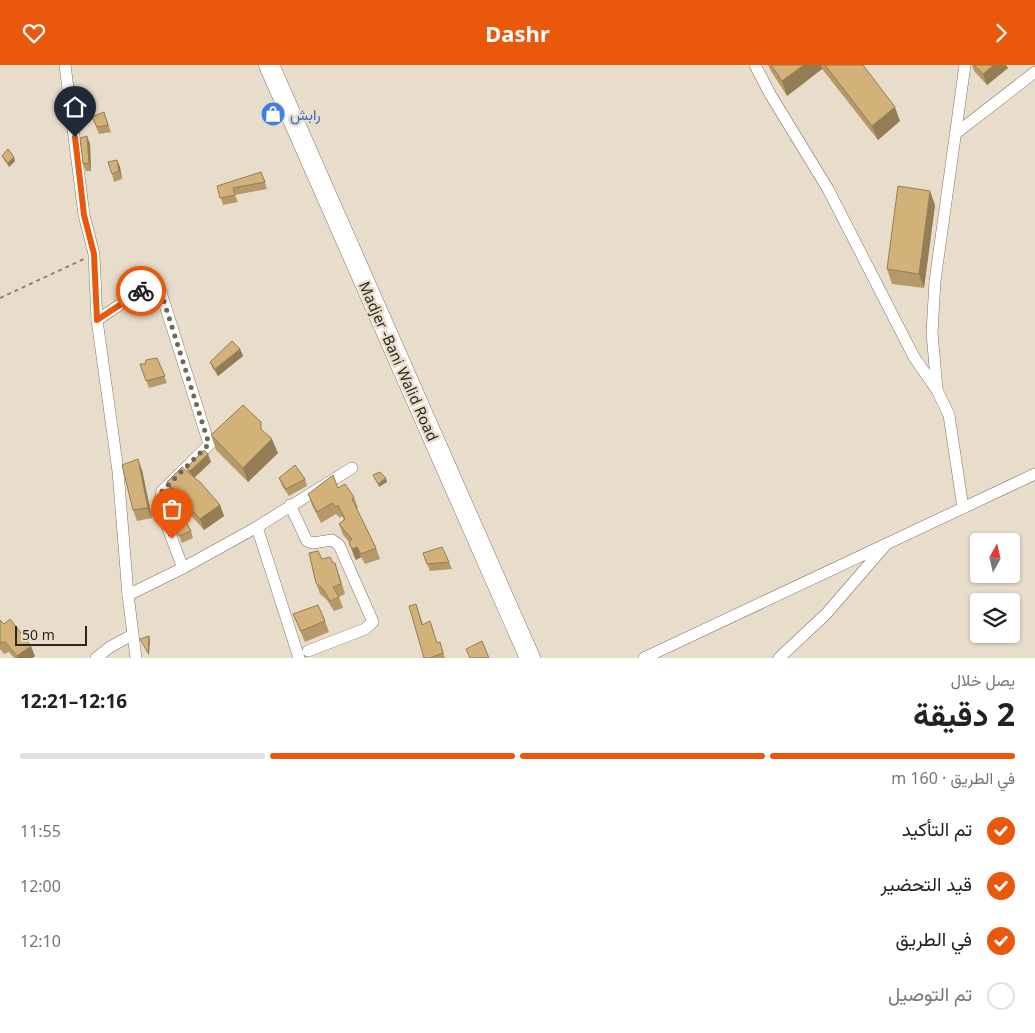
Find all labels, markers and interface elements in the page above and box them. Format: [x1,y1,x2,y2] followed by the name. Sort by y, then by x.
[485,18,550,48] text: Dashr
[20,19,48,47] icon: heart
[987,19,1015,47] icon: forward
[54,86,96,137] pin
[61,93,89,121] icon: home
[260,101,286,127] shop icon: رابش
[290,104,321,125] place label: رابش
[116,266,166,316] courier
[127,277,155,305] icon: bike
[355,278,443,444] street label: Madjer -Bani Walid Road
[151,488,193,539] pin
[158,495,186,523] icon: bag
[970,533,1020,583] north arrow
[970,533,1020,643] map controls
[970,593,1020,643] button: layers
[15,623,88,646] scale bar
[22,625,55,644] text: 50 m
[951,669,1015,691] text: يصل خلال
[20,688,127,714] text: 12:16–12:21
[913,692,1015,735] text: 2 دقيقة
[891,767,1015,789] text: في الطريق · 160 m
[902,816,972,842] text: تم التأكيد
[987,817,1015,845] icon: check
[20,820,61,842] text: 11:55
[881,871,972,897] text: قيد التحضير
[987,872,1015,900] icon: check
[20,875,61,897] text: 12:00
[895,926,972,952] text: في الطريق
[987,927,1015,955] icon: check
[20,930,61,952] text: 12:10
[888,981,972,1007] text: تم التوصيل

